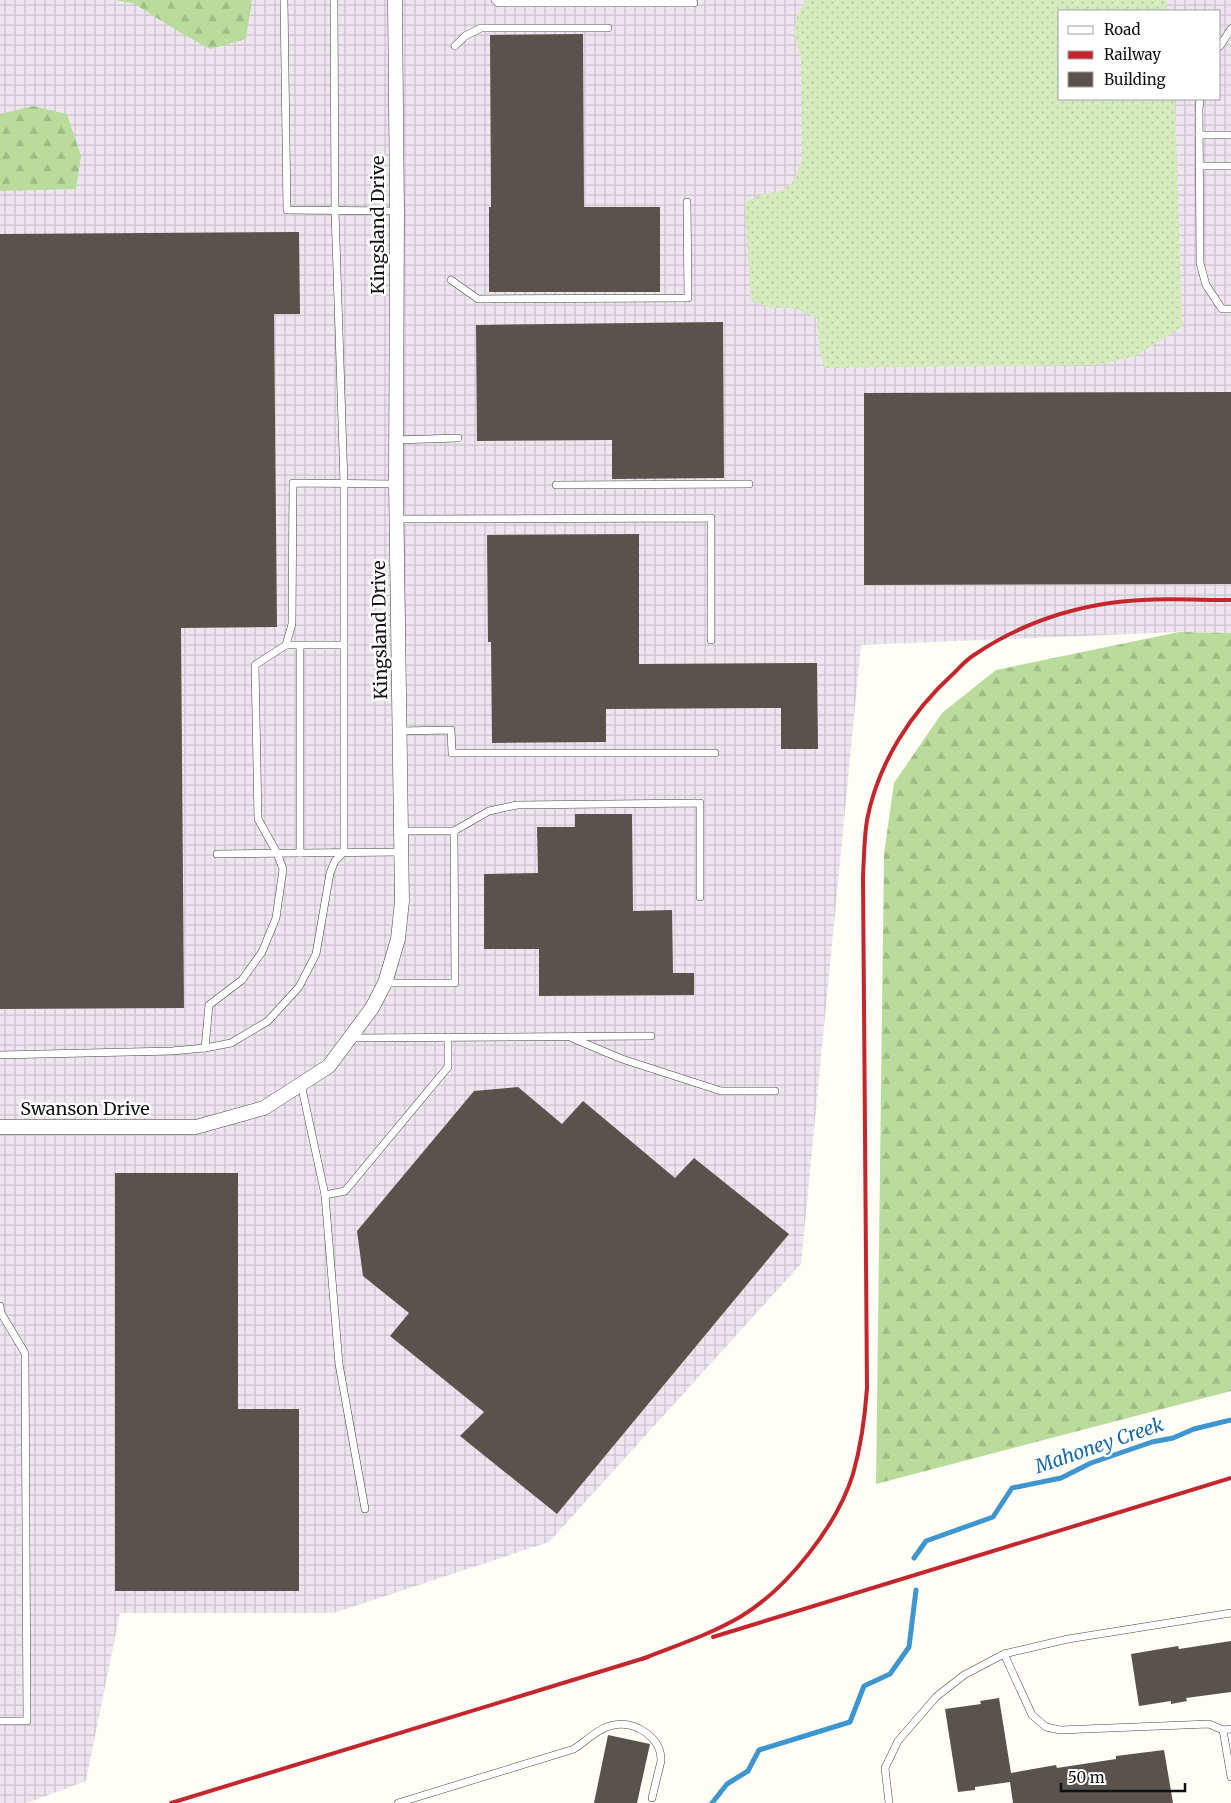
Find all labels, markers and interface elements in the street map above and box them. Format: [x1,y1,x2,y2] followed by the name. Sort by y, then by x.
[1058,10,1221,100] legend
[1104,20,1140,39] text: Road
[1104,45,1161,64] text: Railway
[1104,70,1166,89] text: Building
[366,156,389,295] street label: Kingsland Drive
[367,560,392,700] street label: Kingsland Drive
[20,1097,150,1120] street label: Swanson Drive
[1031,1412,1167,1479] water label: Mahoney Creek
[1061,1760,1185,1792] scale bar
[1068,1768,1105,1787] text: 50 m

